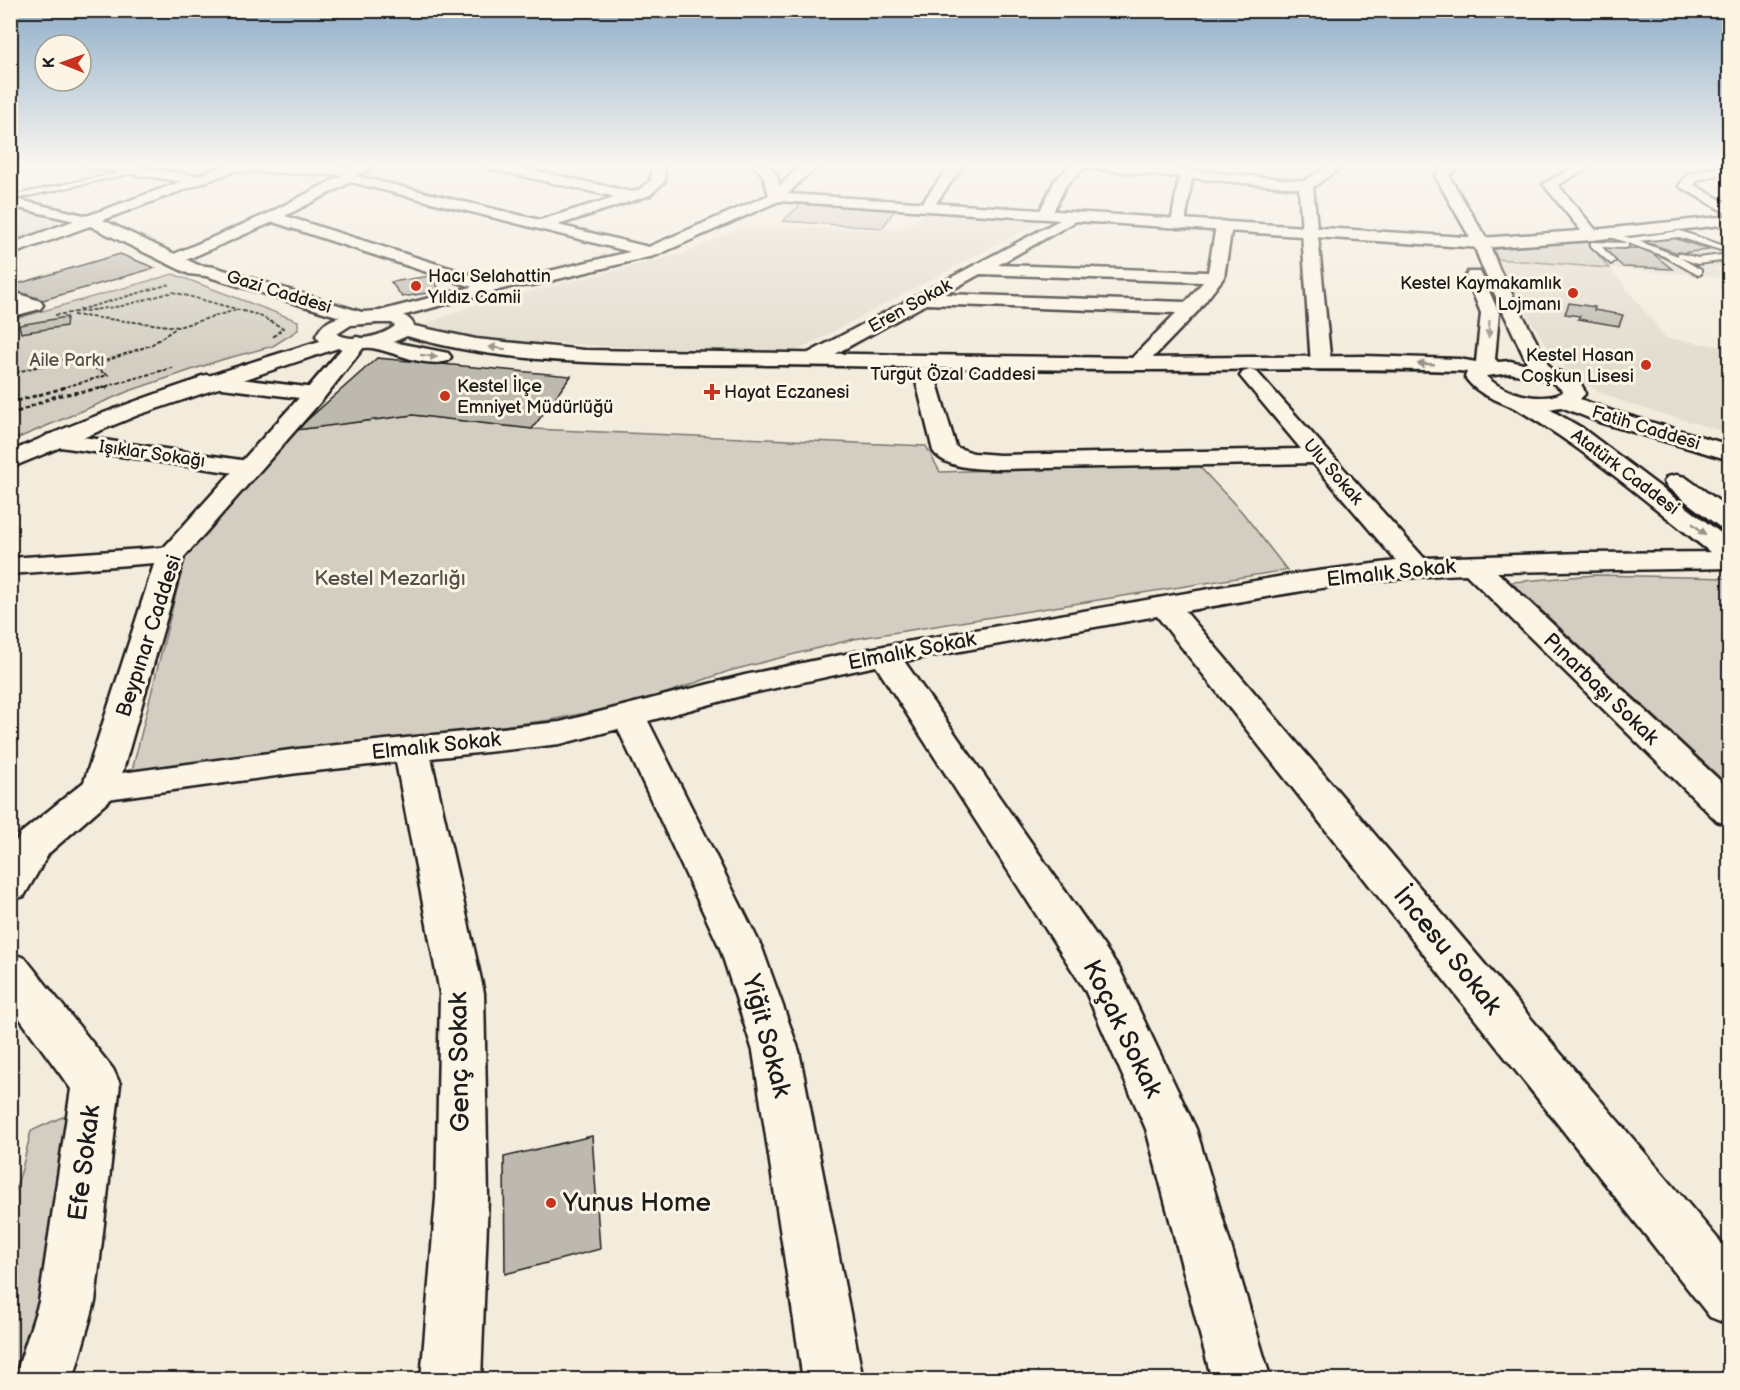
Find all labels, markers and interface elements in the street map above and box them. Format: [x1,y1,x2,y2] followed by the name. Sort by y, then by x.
[33,33,93,93] north arrow
[40,57,59,68] text: K
[224,266,334,318] street label: Gazi Caddesi
[427,266,551,308] place label: Hacı Selahattin Yıldız Camii
[1400,273,1561,315] place label: Kestel Kaymakamlık Lojmanı
[865,274,955,337] street label: Eren Sokak
[409,279,423,293] marker: Hacı Selahattin Yıldız Camii
[1566,286,1580,300] marker: Kestel Kaymakamlık Lojmanı
[1485,320,1494,339] one-way arrow
[487,343,506,353] one-way arrow
[1521,345,1634,387] place label: Kestel Hasan Coşkun Lisesi
[29,350,105,371] park label: Aile Parkı
[420,351,439,360] one-way arrow
[1639,358,1653,372] marker: Kestel Hasan Coşkun Lisesi
[1417,359,1436,368] one-way arrow
[870,363,1036,385] street label: Turgut Özal Caddesi
[457,375,614,418] place label: Kestel İlçe Emniyet Müdürlüğü
[724,382,850,403] place label: Hayat Eczanesi
[705,385,719,399] marker: Hayat Eczanesi
[438,389,452,403] marker: Kestel İlçe Emniyet Müdürlüğü
[1589,402,1703,454] street label: Fatih Caddesi
[1567,425,1683,519] street label: Atatürk Caddesi
[1299,435,1367,509] street label: Ulu Sokak
[97,436,207,472] street label: Işıklar Sokağı
[1691,522,1707,535] one-way arrow
[111,552,187,720] street label: Beypınar Caddesi
[1325,554,1458,592] street label: Elmalık Sokak
[314,566,466,591] park label: Kestel Mezarlığı
[846,626,979,676] street label: Elmalık Sokak
[1538,628,1664,751] street label: Pınarbaşı Sokak
[370,727,503,765] street label: Elmalık Sokak
[1386,880,1509,1021] street label: İncesu Sokak
[1075,955,1169,1103] street label: Koçak Sokak
[734,970,797,1101] street label: Yiğit Sokak
[443,991,477,1132] street label: Genç Sokak
[63,1103,108,1223] street label: Efe Sokak
[562,1188,711,1219] place label: Yunus Home
[544,1196,558,1210] marker: Yunus Home

